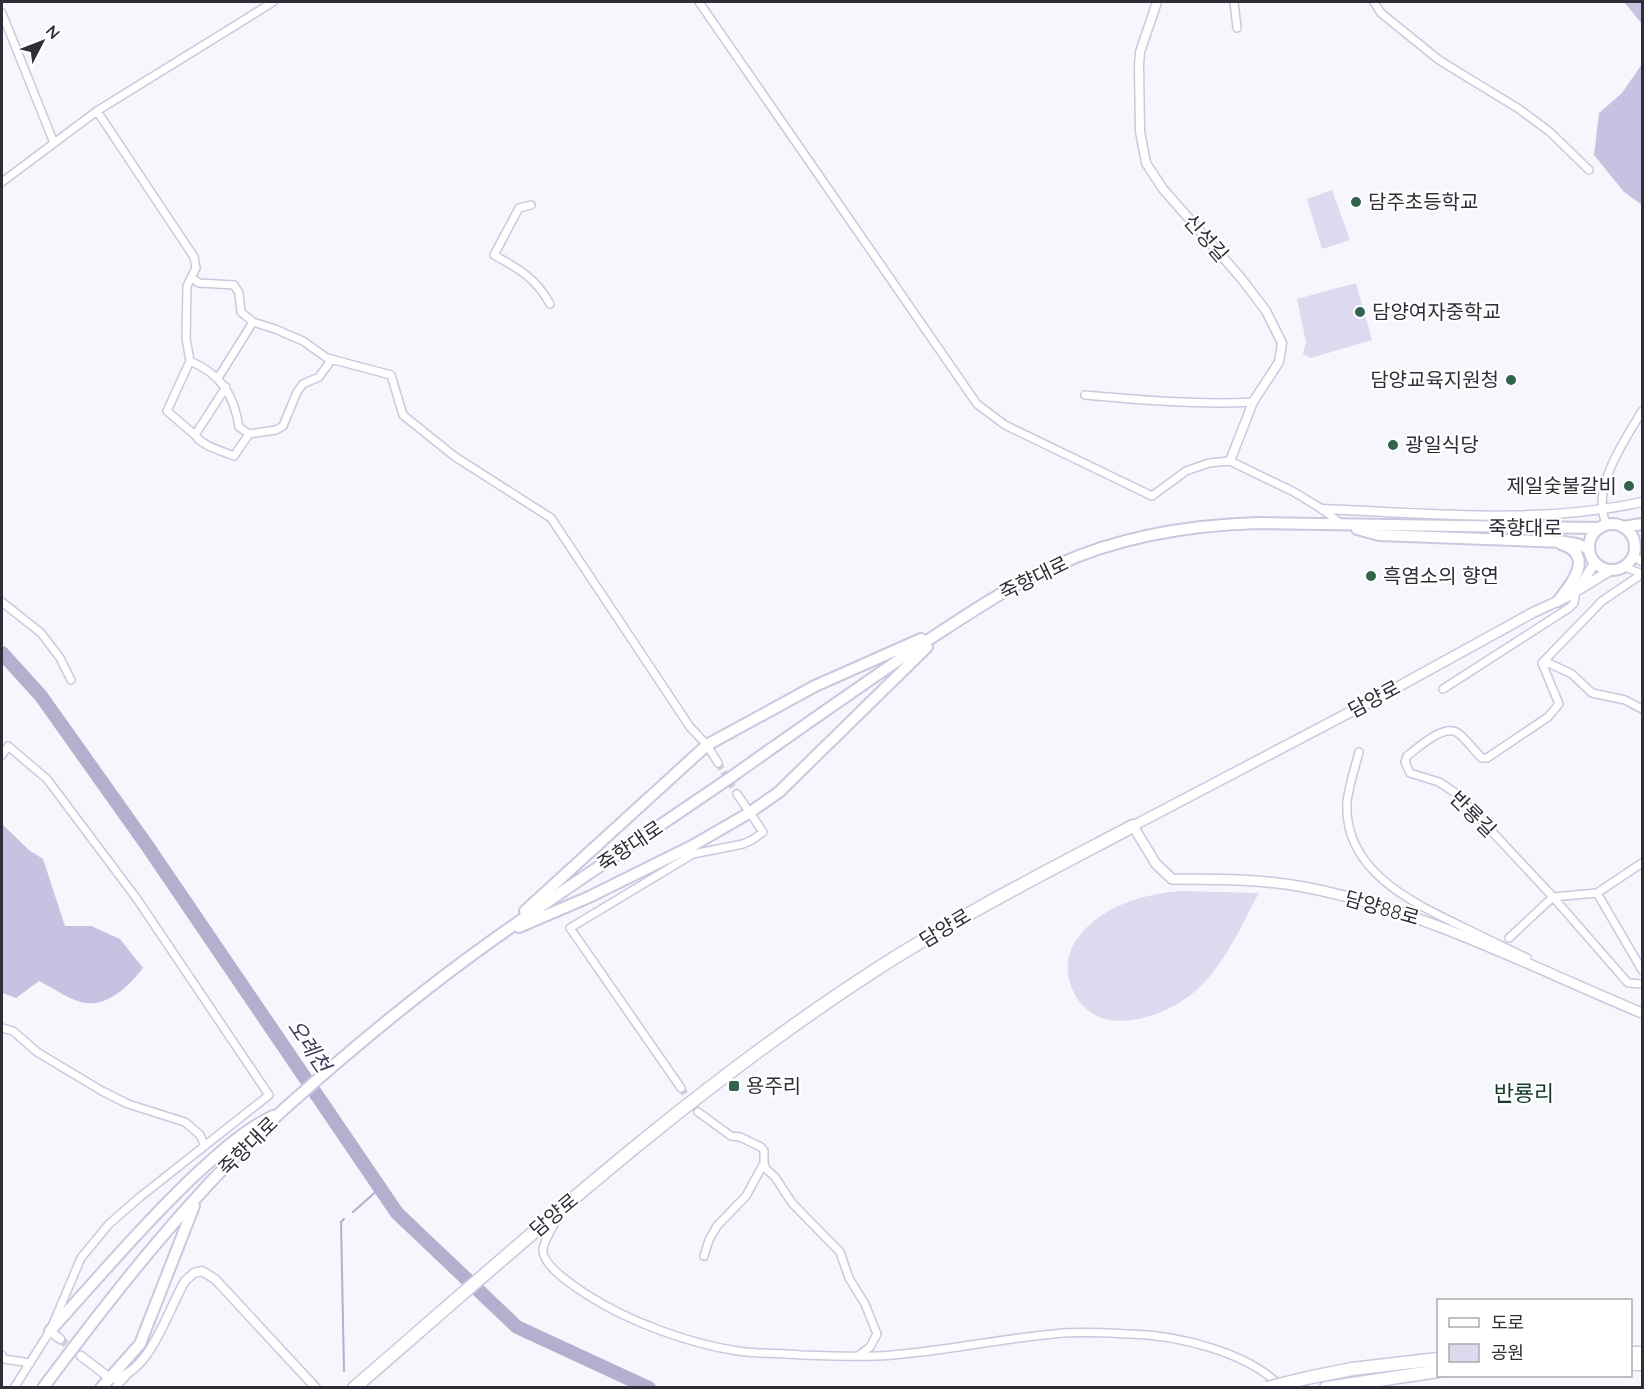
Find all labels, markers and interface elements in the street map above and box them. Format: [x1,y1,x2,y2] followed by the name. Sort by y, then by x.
[12,12,72,72] north arrow
[42,21,65,43] text: N
[1368,189,1478,214] place label: 담주초등학교
[1349,195,1363,209] marker: 담주초등학교
[1179,209,1234,267] street label: 신성길
[1372,299,1501,324] place label: 담양여자중학교
[1353,305,1367,319] marker: 담양여자중학교
[1370,367,1499,392] place label: 담양교육지원청
[1504,373,1518,387] marker: 담양교육지원청
[1405,432,1479,457] place label: 광일식당
[1386,438,1400,452] marker: 광일식당
[1507,473,1617,498] place label: 제일숯불갈비
[1622,479,1636,493] marker: 제일숯불갈비
[1488,515,1562,540] street label: 죽향대로
[995,550,1072,605] street label: 죽향대로
[1383,563,1499,588] place label: 흑염소의 향연
[1364,569,1378,583] marker: 흑염소의 향연
[1344,675,1404,723] street label: 담양로
[1445,785,1502,842] street label: 반룡길
[592,815,667,877] street label: 죽향대로
[1342,885,1423,930] street label: 담양88로
[915,903,975,953] street label: 담양로
[283,1014,338,1079] water label: 오례천
[746,1073,801,1098] place label: 용주리
[727,1079,741,1093] marker: 용주리
[1494,1079,1554,1107] district label: 반룡리
[213,1111,283,1181] street label: 죽향대로
[524,1187,583,1242] street label: 담양로
[1437,1299,1632,1377] legend
[1491,1311,1524,1334] text: 도로
[1491,1341,1524,1364] text: 공원

